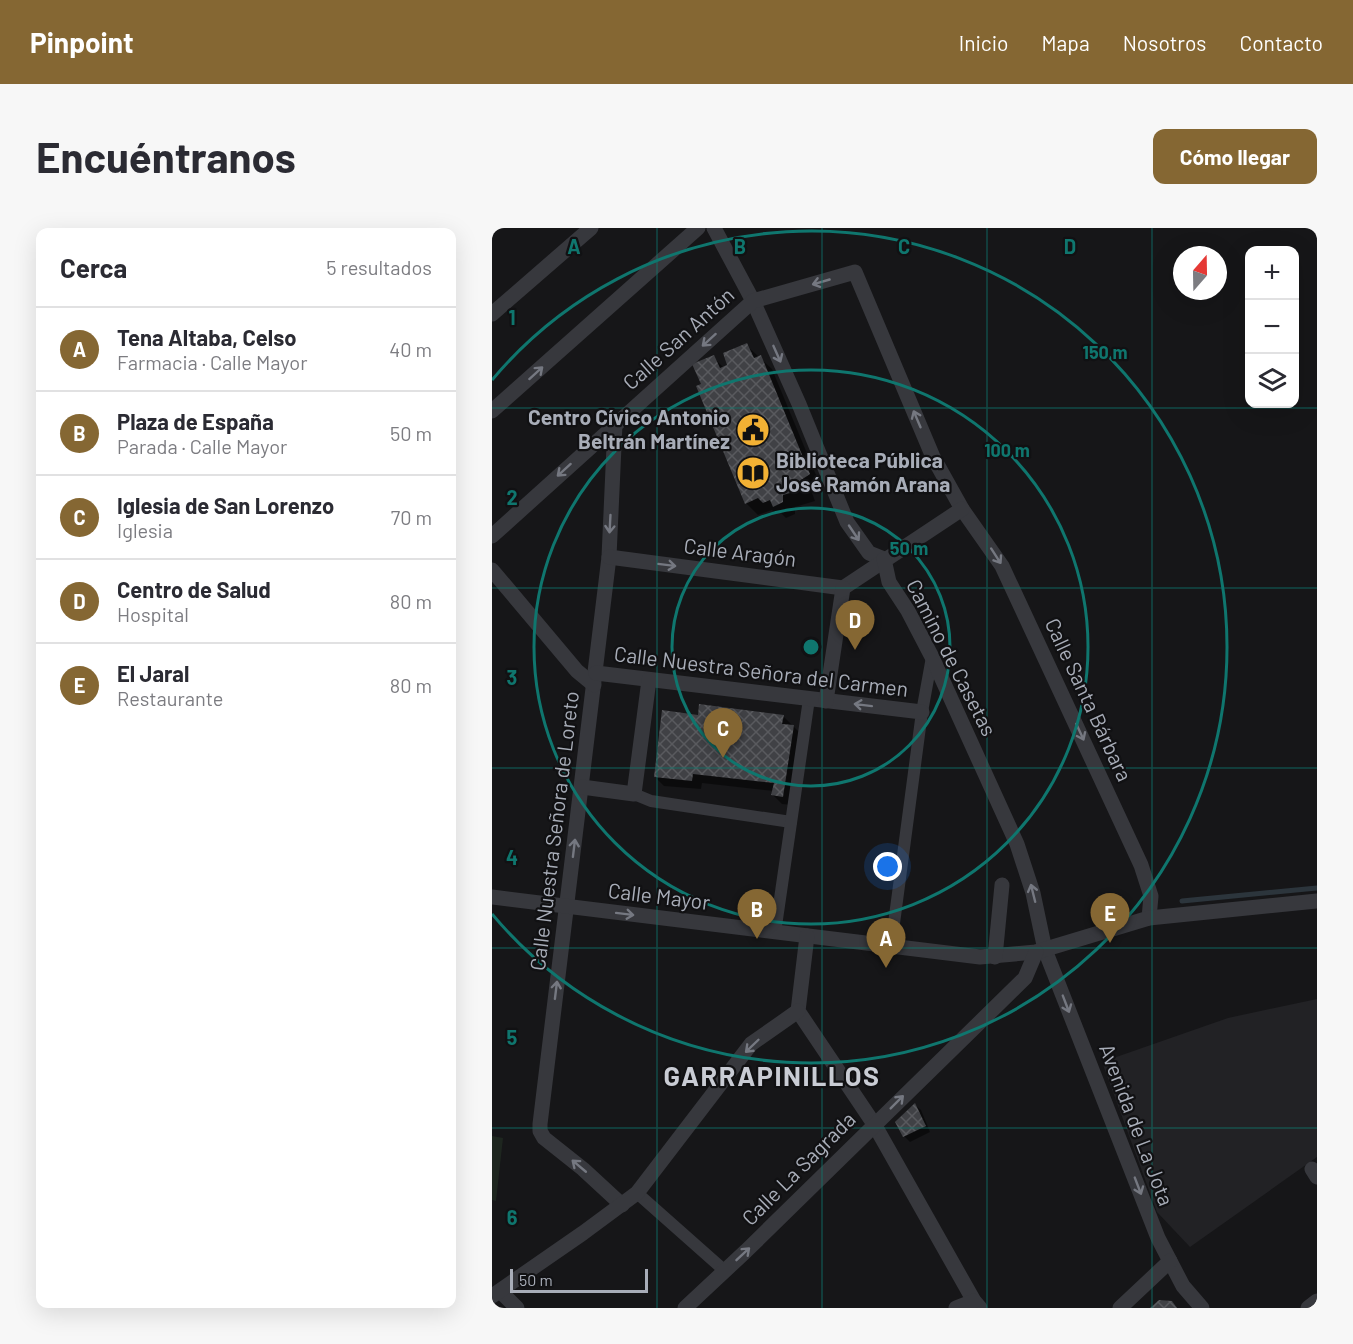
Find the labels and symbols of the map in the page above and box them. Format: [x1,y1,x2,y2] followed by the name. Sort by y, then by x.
[567,234,581,258] text: A
[734,234,746,258] text: B
[898,234,910,258] text: C
[1064,234,1076,258] text: D
[1173,246,1227,300] north arrow
[812,277,831,288] one-way arrow
[617,281,739,394] street label: Calle San Antón
[508,305,516,329] text: 1
[702,332,718,346] one-way arrow
[1083,341,1127,363] text: 150 m
[772,345,783,363] one-way arrow
[528,366,543,380] one-way arrow
[528,404,730,453] place label: Centro Cívico Antonio Beltrán Martínez
[911,410,922,429] one-way arrow
[735,412,771,448] public building icon: Centro Cívico Antonio Beltrán Martínez
[984,439,1030,461] text: 100 m
[776,447,950,496] place label: Biblioteca Pública José Ramón Arana
[735,455,771,491] library icon: Biblioteca Pública José Ramón Arana
[557,463,572,477] one-way arrow
[506,485,518,509] text: 2
[605,514,616,534] one-way arrow
[848,524,860,540] one-way arrow
[682,532,798,571] street label: Calle Aragón
[890,537,928,559] text: 50 m
[989,548,1002,565] one-way arrow
[656,560,676,571] one-way arrow
[902,575,1003,740] street label: Camino de Casetas
[836,600,874,650] pin: D
[1041,614,1138,785] street label: Calle Santa Bárbara
[801,637,821,657] centre of rings
[613,640,910,701] street label: Calle Nuestra Señora del Carmen
[507,665,517,689] text: 3
[524,690,583,972] street label: Calle Nuestra Señora de Loreto
[854,699,874,710] one-way arrow
[704,708,742,758] pin: C
[1074,723,1086,741] one-way arrow
[569,839,580,859] one-way arrow
[506,845,518,869] text: 4
[873,852,902,881] your location
[607,877,712,914] street label: Calle Mayor
[1026,883,1038,902] one-way arrow
[738,890,776,939] pin: B
[1090,894,1130,943] pin: E
[614,908,634,919] one-way arrow
[866,918,906,968] pin: A
[551,980,562,1000] one-way arrow
[1062,994,1073,1013] one-way arrow
[507,1025,518,1049] text: 5
[744,1039,759,1053] one-way arrow
[1095,1040,1180,1209] street label: Avenida de La Jota
[663,1059,881,1091] district label: GARRAPINILLOS
[889,1095,904,1110] one-way arrow
[736,1106,860,1230] street label: Calle La Sagrada
[572,1159,587,1173] one-way arrow
[1133,1176,1144,1194] one-way arrow
[507,1205,518,1229] text: 6
[735,1247,750,1261] one-way arrow
[510,1266,648,1294] scale bar

